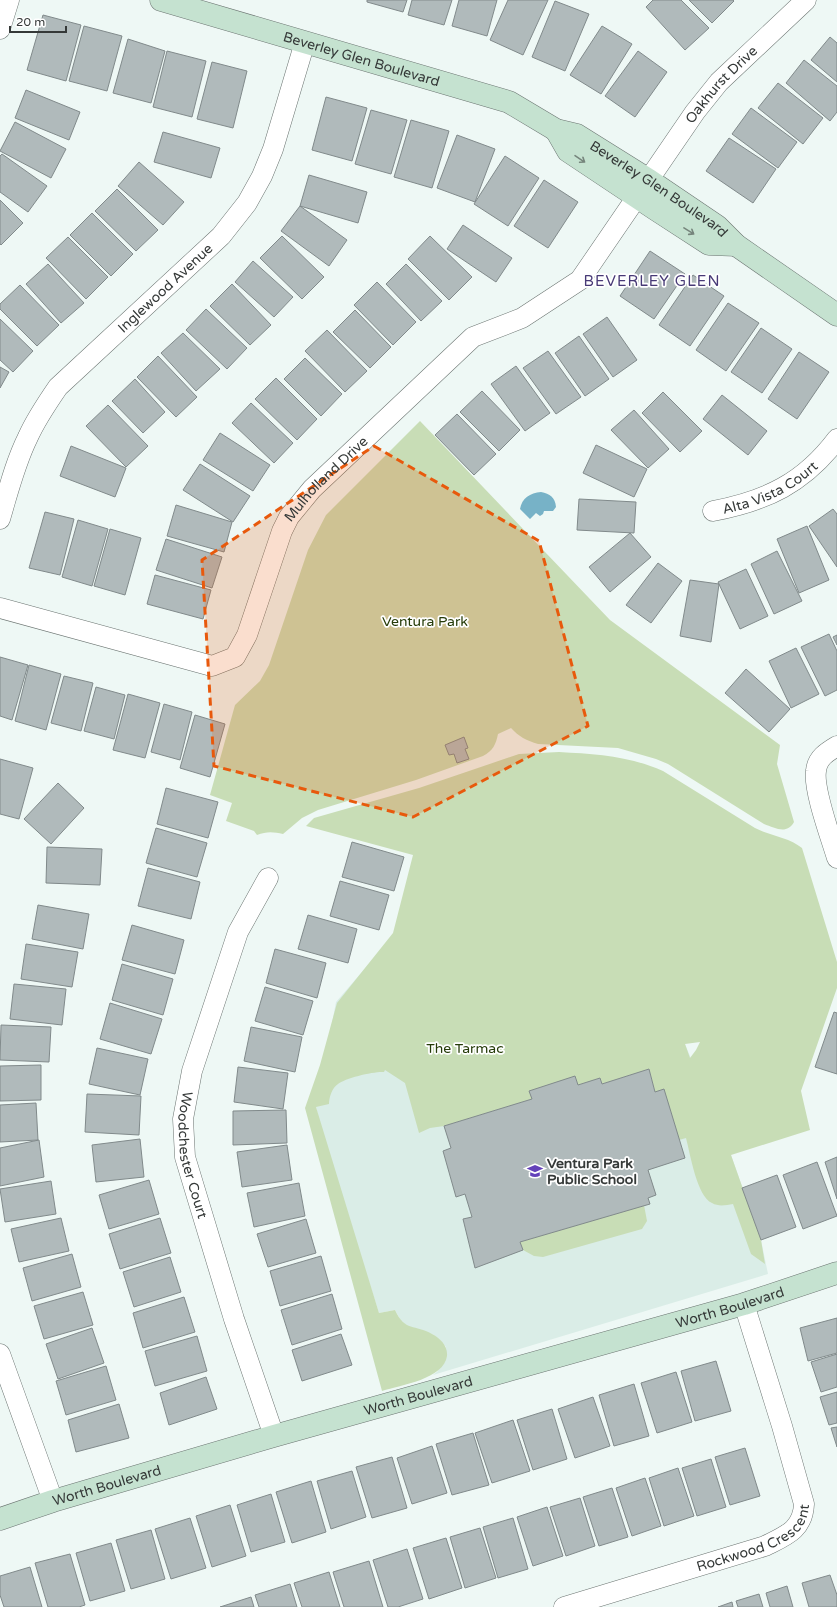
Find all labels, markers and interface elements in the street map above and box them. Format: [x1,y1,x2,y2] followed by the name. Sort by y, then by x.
[10,8,66,34] scale bar
[16,15,45,29] text: 20 m
[281,28,442,90] street label: Beverley Glen Boulevard
[681,42,761,126] street label: Oakhurst Drive
[587,137,732,241] street label: Beverley Glen Boulevard
[574,155,585,163] one-way arrow
[683,227,695,235] one-way arrow
[114,240,216,336] street label: Inglewood Avenue
[584,272,720,290] district label: BEVERLEY GLEN
[280,432,371,525] street label: Mulholland Drive
[721,457,821,517] street label: Alta Vista Court
[382,613,468,630] park label: Ventura Park
[426,1040,504,1057] park label: The Tarmac
[174,1090,212,1221] street label: Woodchester Court
[547,1155,637,1188] place label: Ventura Park Public School
[526,1162,544,1180] school or university icon: Ventura Park Public School
[674,1283,786,1331] street label: Worth Boulevard
[362,1372,474,1419] street label: Worth Boulevard
[51,1461,163,1509] street label: Worth Boulevard
[694,1503,813,1575] street label: Rockwood Crescent

